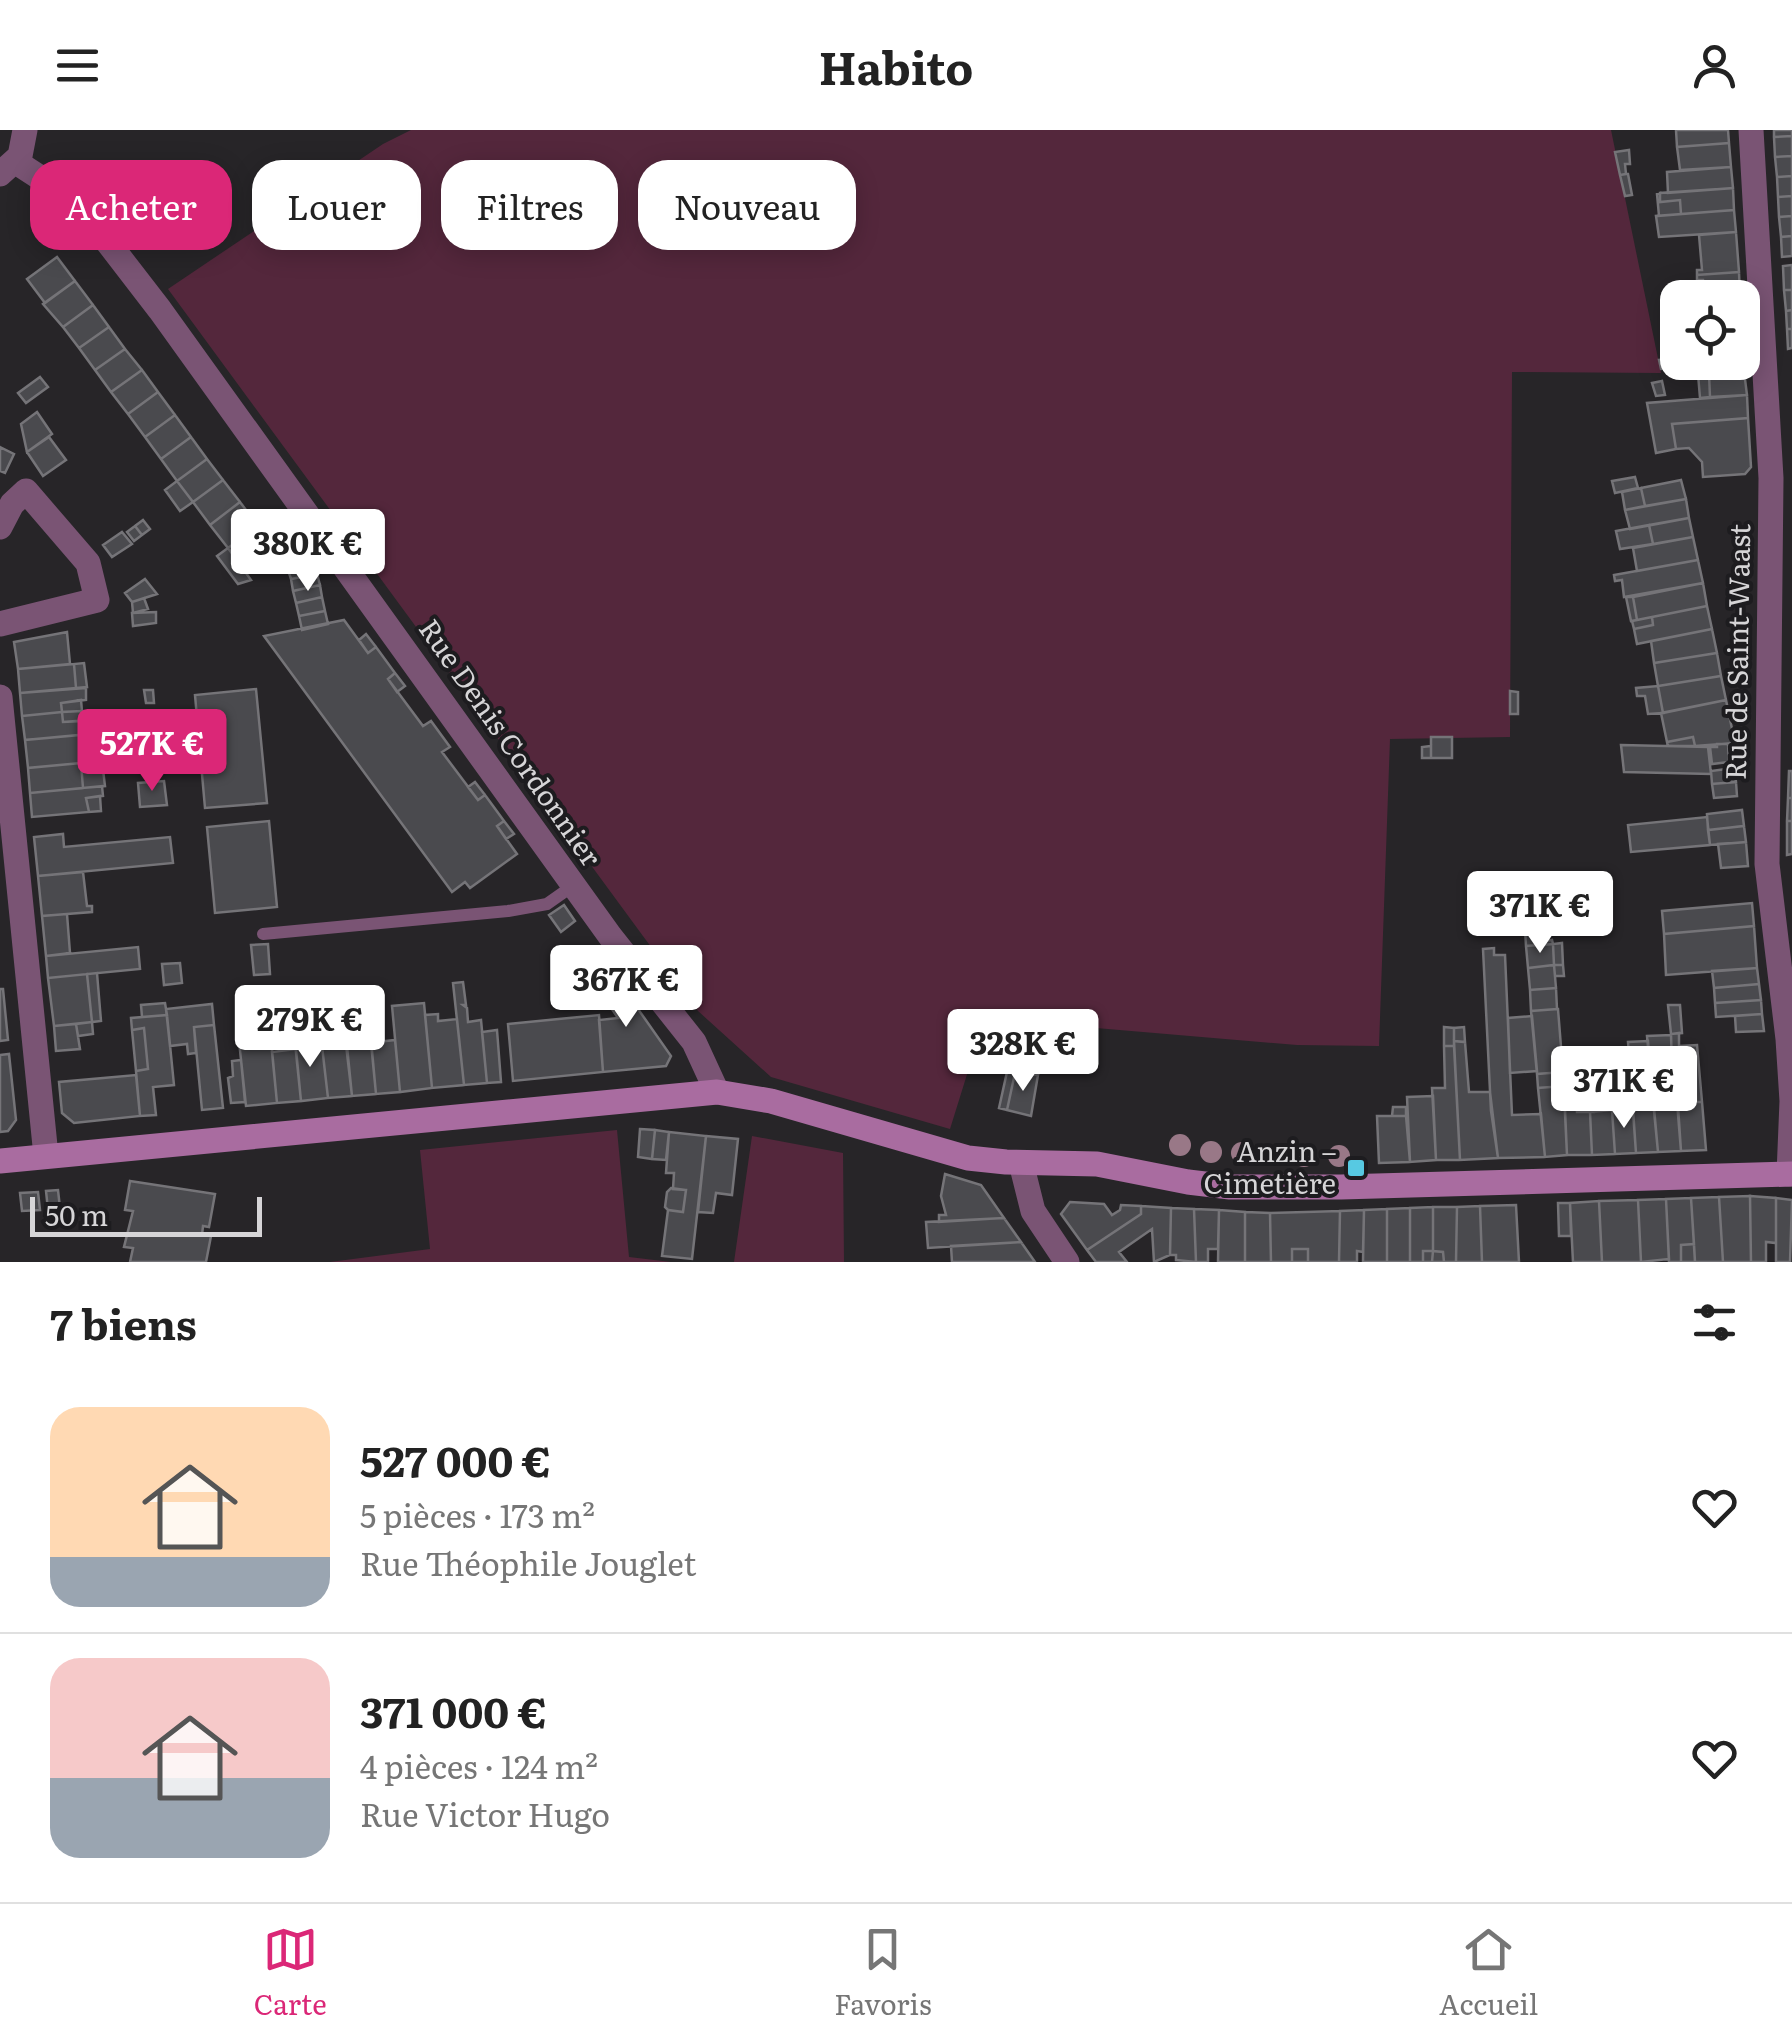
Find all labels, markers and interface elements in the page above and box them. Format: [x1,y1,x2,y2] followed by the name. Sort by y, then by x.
[819,32,973,99] text: Habito
[50,38,105,93] icon: menu
[1687,38,1742,93] icon: person
[30,160,232,250] chip: Acheter
[252,160,421,250] chip: Louer
[441,160,618,250] chip: Filtres
[638,160,856,250] chip: Nouveau
[1660,280,1760,380] map controls
[1660,280,1760,380] button: locate
[227,509,389,594] pin: 380K €
[253,517,363,565] text: 380K €
[1713,523,1759,780] street label: Rue de Saint-Waast
[410,609,614,875] street label: Rue Denis Cordonnier
[71,709,233,794] pin: 527K €
[99,717,205,765] text: 527K €
[1459,871,1621,956] pin: 371K €
[1489,879,1591,927] text: 371K €
[545,945,707,1030] pin: 367K €
[572,953,680,1001] text: 367K €
[229,985,391,1070] pin: 279K €
[257,993,363,1041] text: 279K €
[942,1009,1104,1094] pin: 328K €
[969,1017,1077,1065] text: 328K €
[1543,1046,1705,1131] pin: 371K €
[1573,1054,1675,1102] text: 371K €
[1204,1129,1336,1203] place label: Anzin – Cimetière
[1345,1157,1367,1179] marker: Anzin – Cimetière
[30,1192,262,1236] scale bar
[45,1193,108,1235] text: 50 m
[50,1291,197,1353] text: 7 biens
[1687,1295,1742,1350] icon: filters
[360,1428,551,1490] text: 527 000 €
[130,1447,250,1567] icon: home
[1687,1480,1742,1535] icon: heart
[360,1490,595,1538] text: 5 pièces · 173 m²
[360,1538,696,1586] text: Rue Théophile Jouglet
[360,1679,547,1741] text: 371 000 €
[130,1698,250,1818] icon: home
[1687,1731,1742,1786] icon: heart
[360,1741,598,1789] text: 4 pièces · 124 m²
[360,1789,610,1837] text: Rue Victor Hugo
[254,1922,327,2024] tab: Carte
[834,1922,932,2024] tab: Favoris
[1439,1922,1538,2024] tab: Accueil

